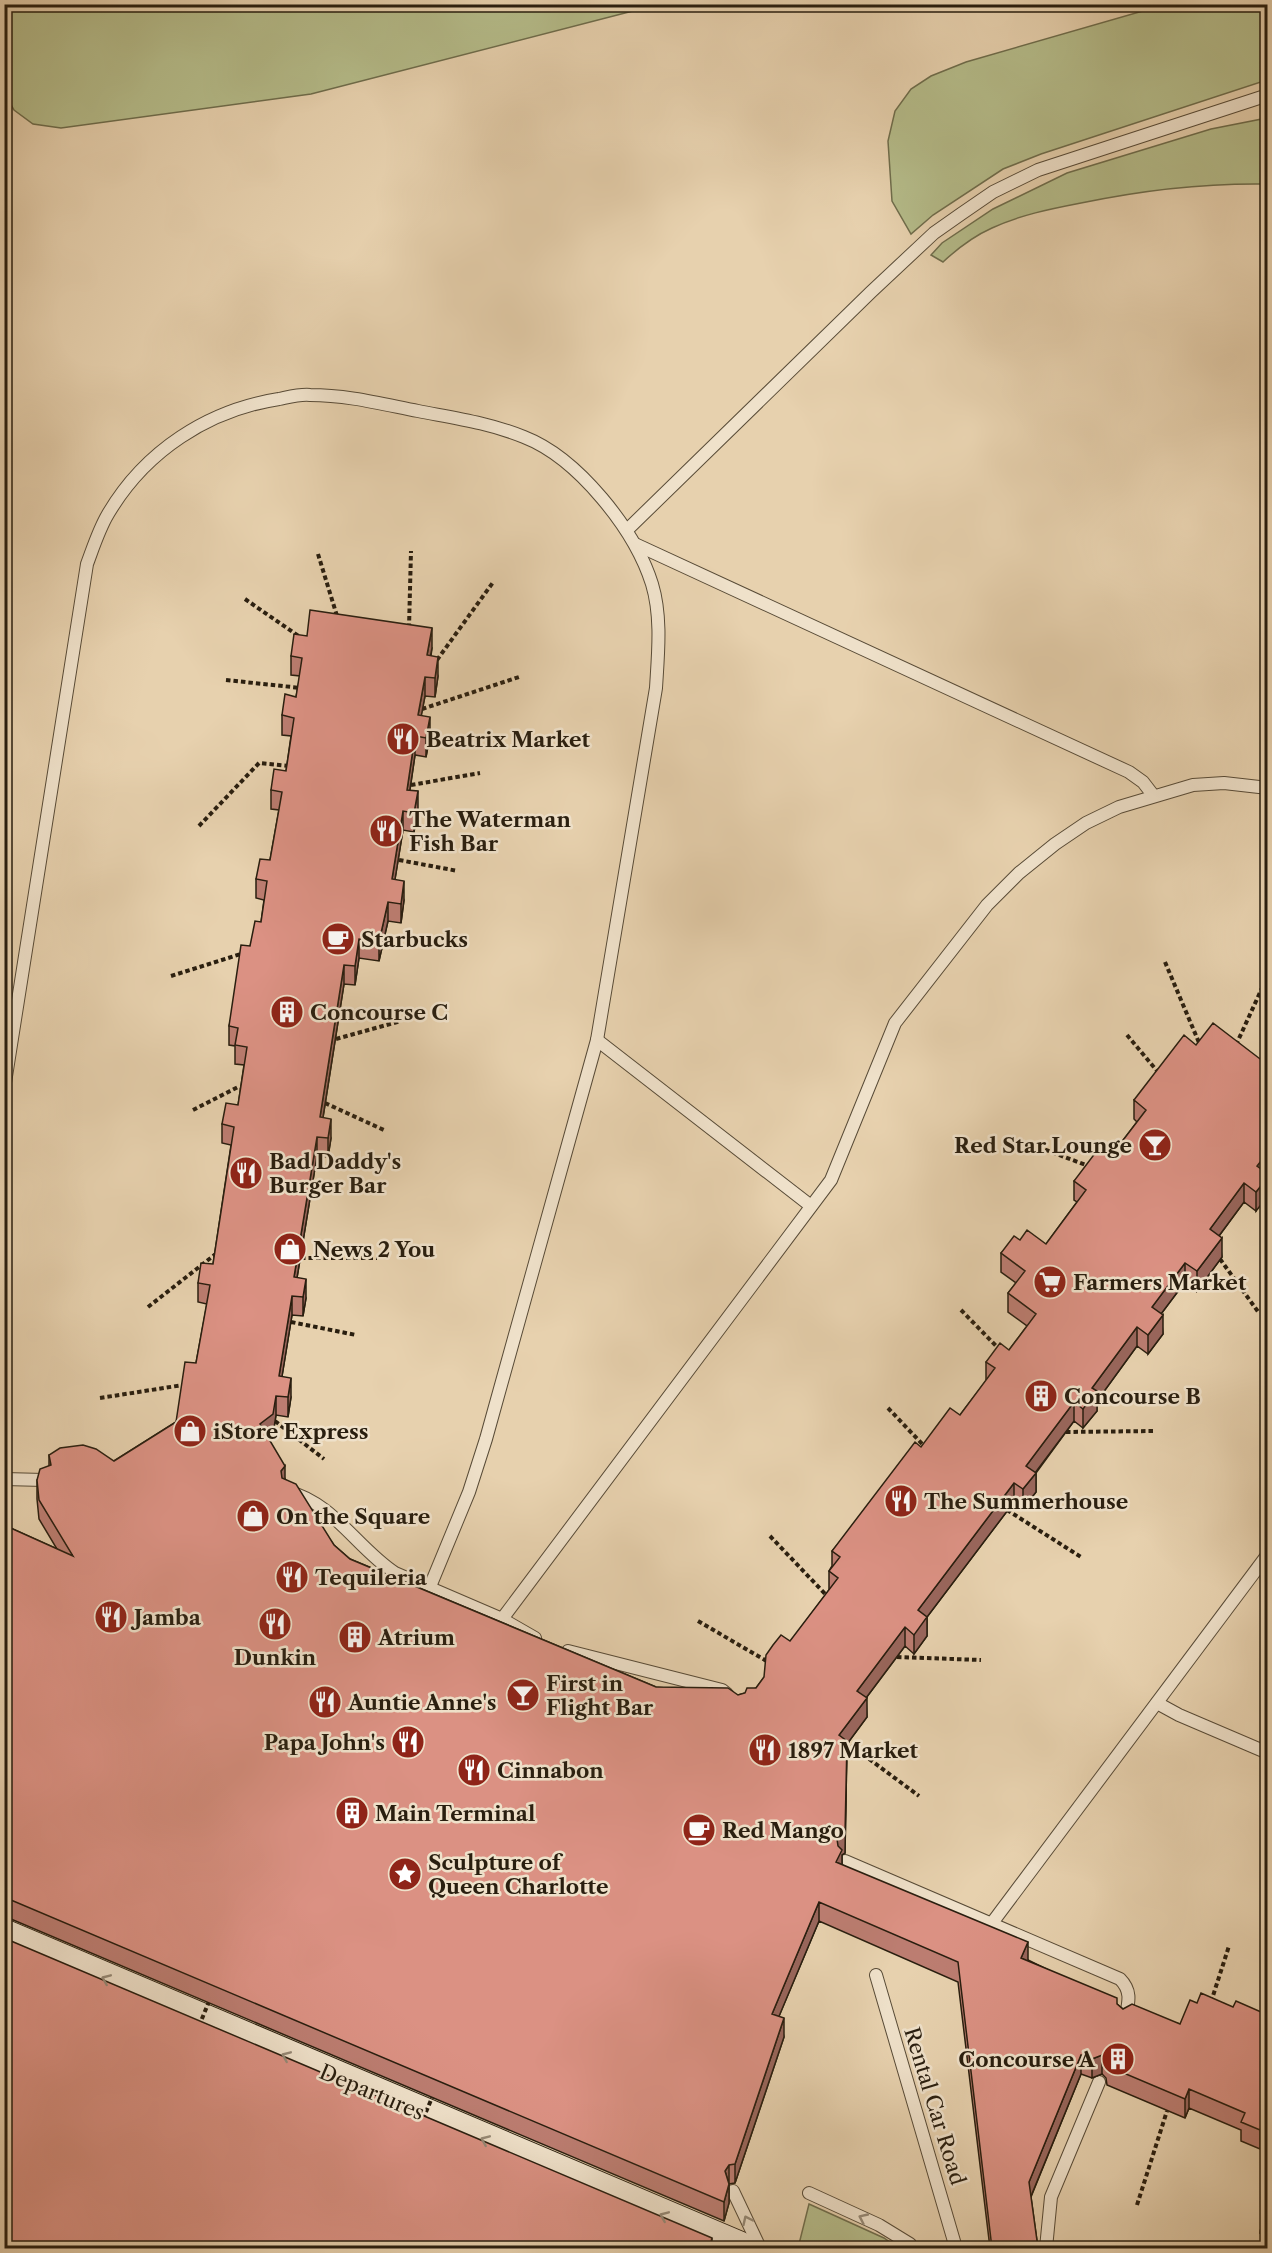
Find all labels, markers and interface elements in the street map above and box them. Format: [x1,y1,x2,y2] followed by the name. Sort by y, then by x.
[385,721,421,757] restaurant icon: Beatrix Market
[426,727,591,752] place label: Beatrix Market
[409,807,571,856] place label: The Waterman Fish Bar
[368,813,404,849] restaurant icon: The Waterman Fish Bar
[320,921,356,957] cafe icon: Starbucks
[361,927,468,952] place label: Starbucks
[269,994,305,1030] building icon: Concourse C
[310,1000,448,1025] place label: Concourse C
[1137,1127,1173,1163] bar icon: Red Star Lounge
[954,1133,1132,1158] place label: Red Star Lounge
[269,1149,401,1198] place label: Bad Daddy's Burger Bar
[228,1155,264,1191] restaurant icon: Bad Daddy's Burger Bar
[272,1231,308,1267] shop icon: News 2 You
[313,1237,435,1262] place label: News 2 You
[1032,1264,1068,1300] supermarket icon: Farmers Market
[1073,1270,1247,1295] place label: Farmers Market
[1023,1378,1059,1414] building icon: Concourse B
[1064,1384,1201,1409] place label: Concourse B
[172,1413,208,1449] shop icon: iStore Express
[213,1419,369,1444] place label: iStore Express
[883,1483,919,1519] restaurant icon: The Summerhouse
[924,1489,1128,1514] place label: The Summerhouse
[235,1498,271,1534] shop icon: On the Square
[276,1504,430,1529] place label: On the Square
[274,1559,310,1595] restaurant icon: Tequileria
[315,1565,428,1590] place label: Tequileria
[93,1599,129,1635] restaurant icon: Jamba
[130,1605,202,1630] place label: Jamba
[257,1606,293,1642] restaurant icon: Dunkin
[337,1619,373,1655] building icon: Atrium
[377,1625,455,1650] place label: Atrium
[234,1645,317,1670] place label: Dunkin
[546,1671,654,1720] place label: First in Flight Bar
[505,1677,541,1713] bar icon: First in Flight Bar
[307,1684,343,1720] restaurant icon: Auntie Anne's
[347,1690,497,1715] place label: Auntie Anne's
[390,1724,426,1760] restaurant icon: Papa John's
[264,1730,385,1755] place label: Papa John's
[747,1732,783,1768] restaurant icon: 1897 Market
[788,1738,918,1763] place label: 1897 Market
[456,1752,492,1788] restaurant icon: Cinnabon
[497,1758,604,1783] place label: Cinnabon
[334,1795,370,1831] building icon: Main Terminal
[375,1801,535,1826] place label: Main Terminal
[681,1812,717,1848] cafe icon: Red Mango
[722,1818,844,1843] place label: Red Mango
[428,1850,609,1899] place label: Sculpture of Queen Charlotte
[387,1856,423,1892] place icon: Sculpture of Queen Charlotte
[102,1975,113,1987] one-way arrow
[899,2024,971,2188] street label: Rental Car Road
[1100,2041,1136,2077] building icon: Concourse A
[958,2047,1096,2072] place label: Concourse A
[281,2051,292,2063] one-way arrow
[316,2059,428,2125] street label: Departures
[480,2135,491,2147] one-way arrow
[659,2211,670,2223] one-way arrow
[858,2213,869,2225] one-way arrow
[743,2215,755,2226] one-way arrow

